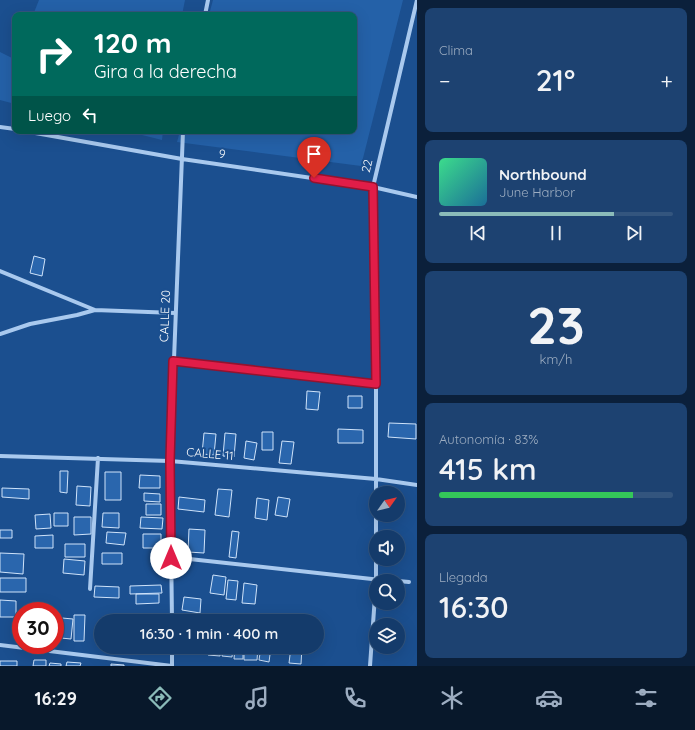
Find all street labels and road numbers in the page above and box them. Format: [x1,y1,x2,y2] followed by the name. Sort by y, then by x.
[218,146,227,161] street label: 9
[358,157,375,174] street label: 22
[156,290,173,342] street label: CALLE 20
[186,444,234,463] street label: CALLE 11

